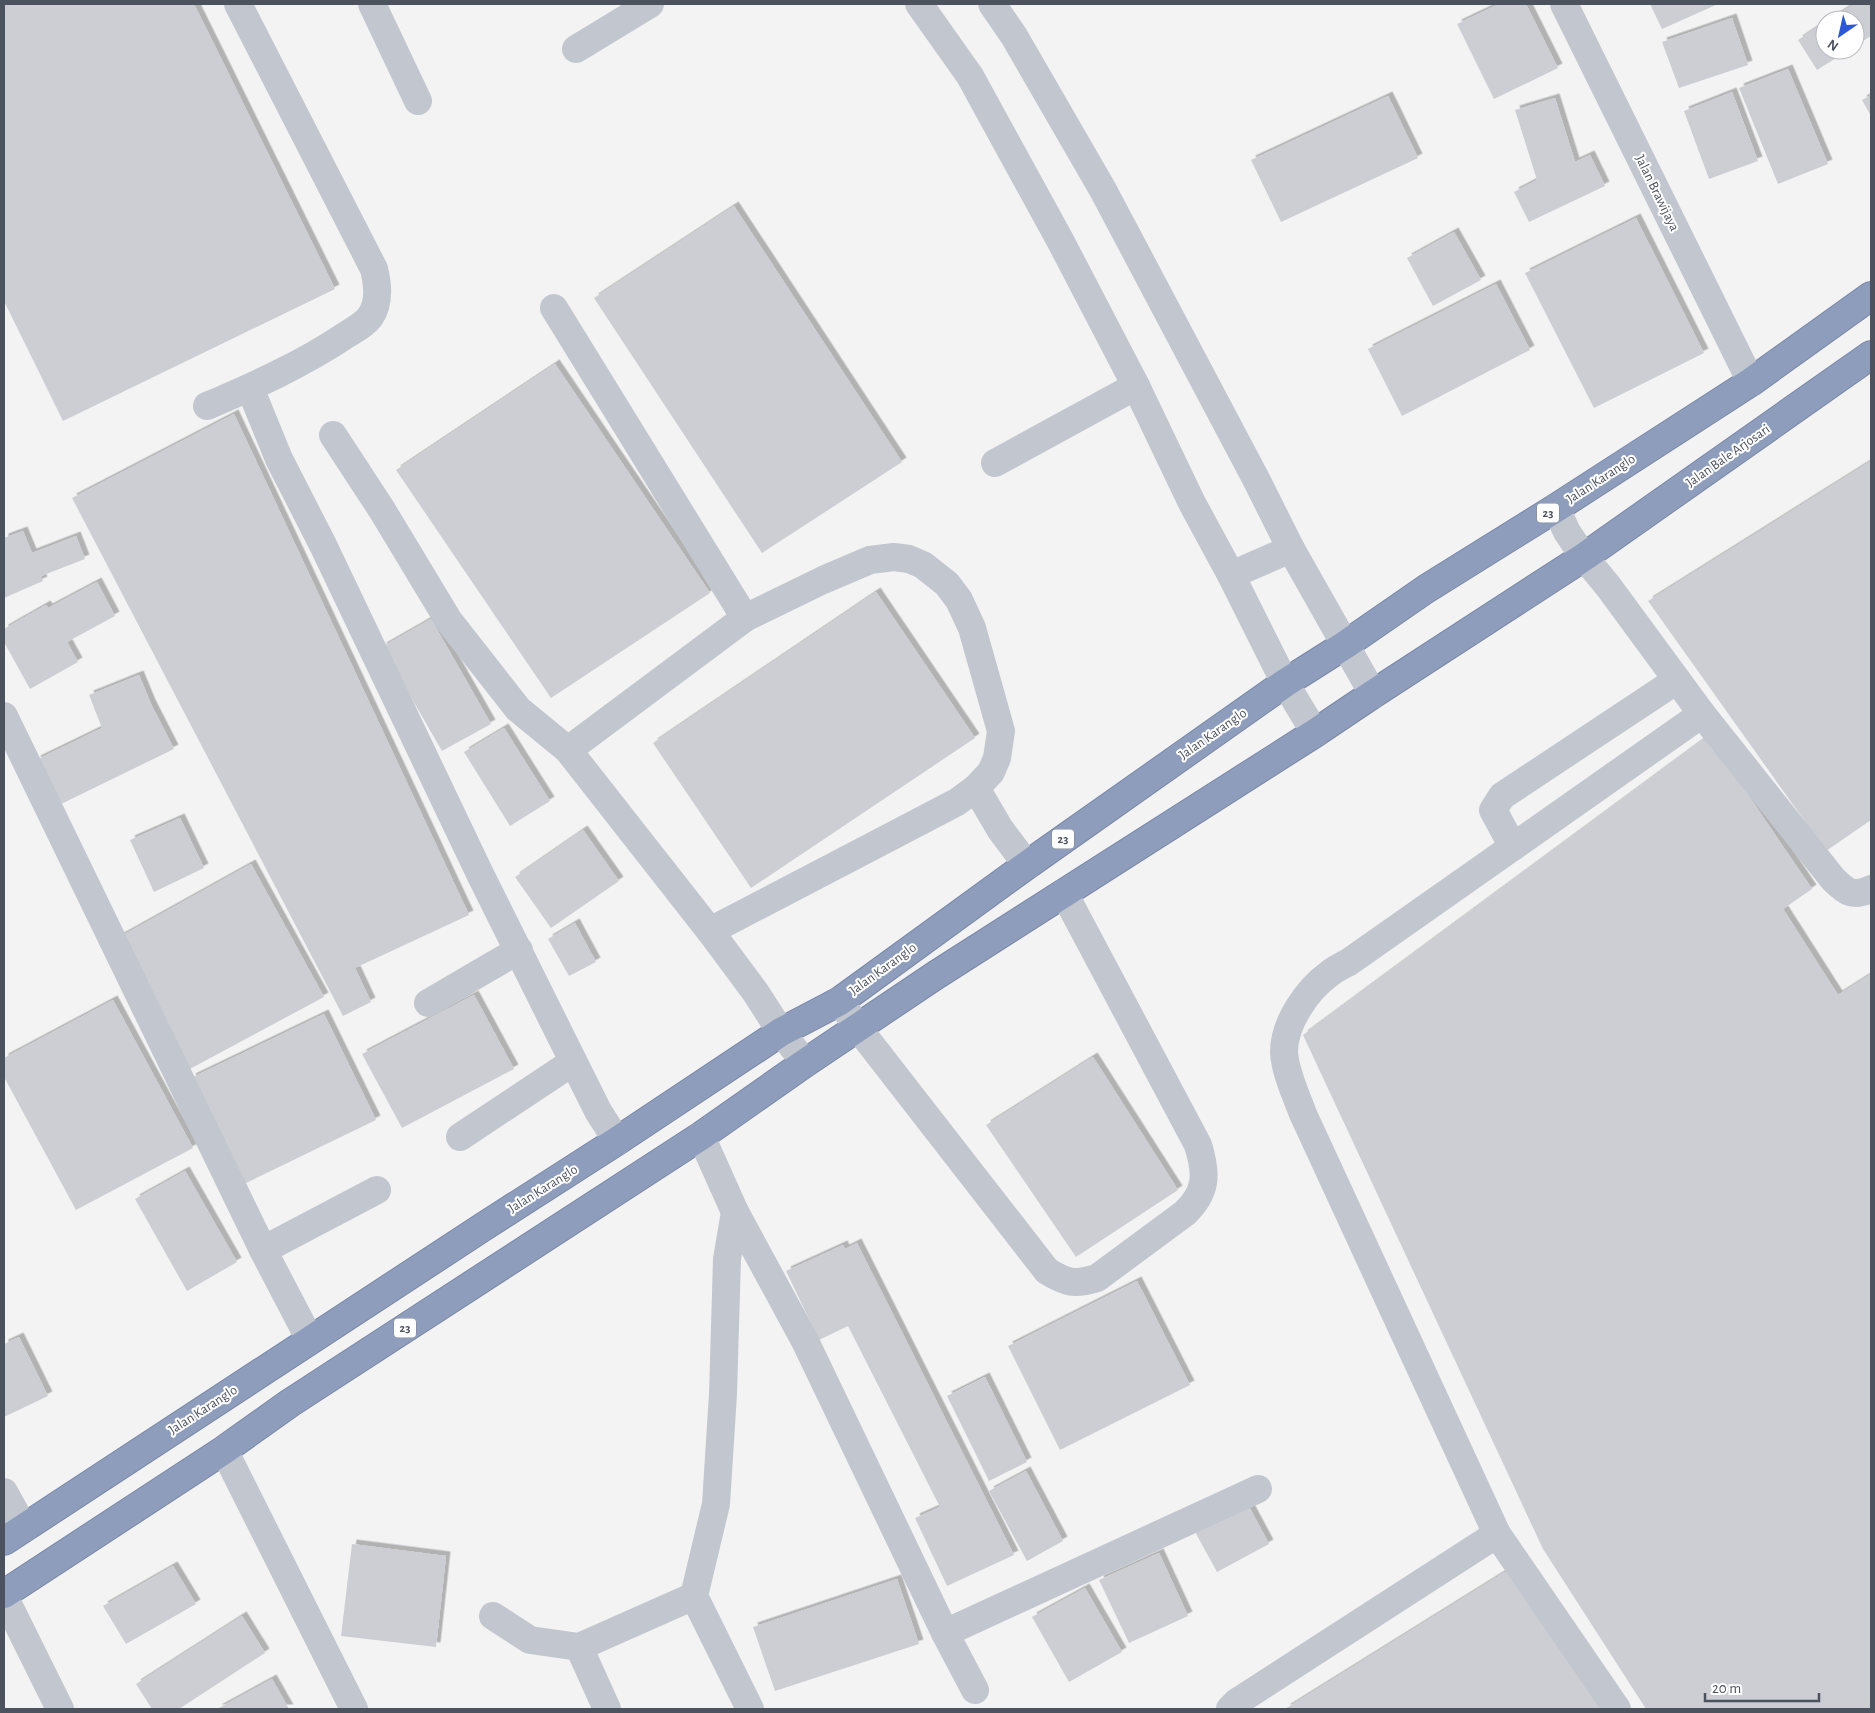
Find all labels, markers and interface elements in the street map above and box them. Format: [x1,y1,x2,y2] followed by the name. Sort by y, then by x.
[1815,10,1865,60] north arrow
[1825,36,1841,53] text: N
[1633,153,1682,234] street label: Jalan Brawijaya
[1684,422,1772,490] street label: Jalan Bale Arjosari
[1564,452,1638,506] street label: Jalan Karanglo
[1537,503,1559,522] road number: 23
[1177,706,1249,762] street label: Jalan Karanglo
[1052,830,1074,849] road number: 23
[847,940,919,998] street label: Jalan Karanglo
[506,1162,580,1216] street label: Jalan Karanglo
[394,1319,416,1338] road number: 23
[166,1383,240,1437] street label: Jalan Karanglo
[1705,1670,1819,1702] scale bar
[1712,1681,1741,1696] text: 20 m

